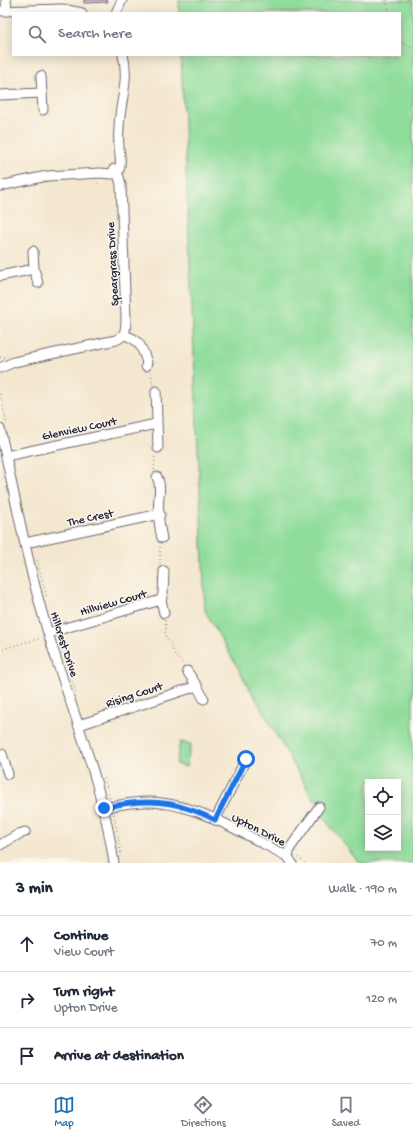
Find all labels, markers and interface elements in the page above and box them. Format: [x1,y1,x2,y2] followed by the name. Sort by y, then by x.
[12,12,401,56] search box
[26,23,48,45] icon: search
[58,25,132,43] text: Search here
[105,221,123,306] street label: Speargrass Drive
[41,415,119,445] street label: Glenview Court
[65,507,116,531] street label: The Crest
[79,587,149,620] street label: Hillview Court
[46,610,80,680] street label: Hillcrest Drive
[104,680,166,712] street label: Rising Court
[237,750,255,768] route start
[365,779,401,851] map controls
[365,779,401,815] button: locate
[95,799,113,817] route end
[229,811,288,851] street label: Upton Drive
[365,815,401,851] button: layers
[16,879,53,899] text: 3 min
[328,882,397,897] text: Walk · 190 m
[54,927,108,945] text: Continue
[16,933,38,955] icon: ahead
[371,936,397,951] text: 70 m
[54,945,114,960] text: View Court
[54,983,114,1001] text: Turn right
[16,989,38,1011] icon: right
[366,992,397,1007] text: 120 m
[54,1001,118,1016] text: Upton Drive
[16,1045,38,1067] icon: arrive
[54,1047,184,1065] text: Arrive at destination
[53,1094,75,1130] tab: Map
[181,1094,226,1130] tab: Directions
[332,1094,360,1130] tab: Saved

